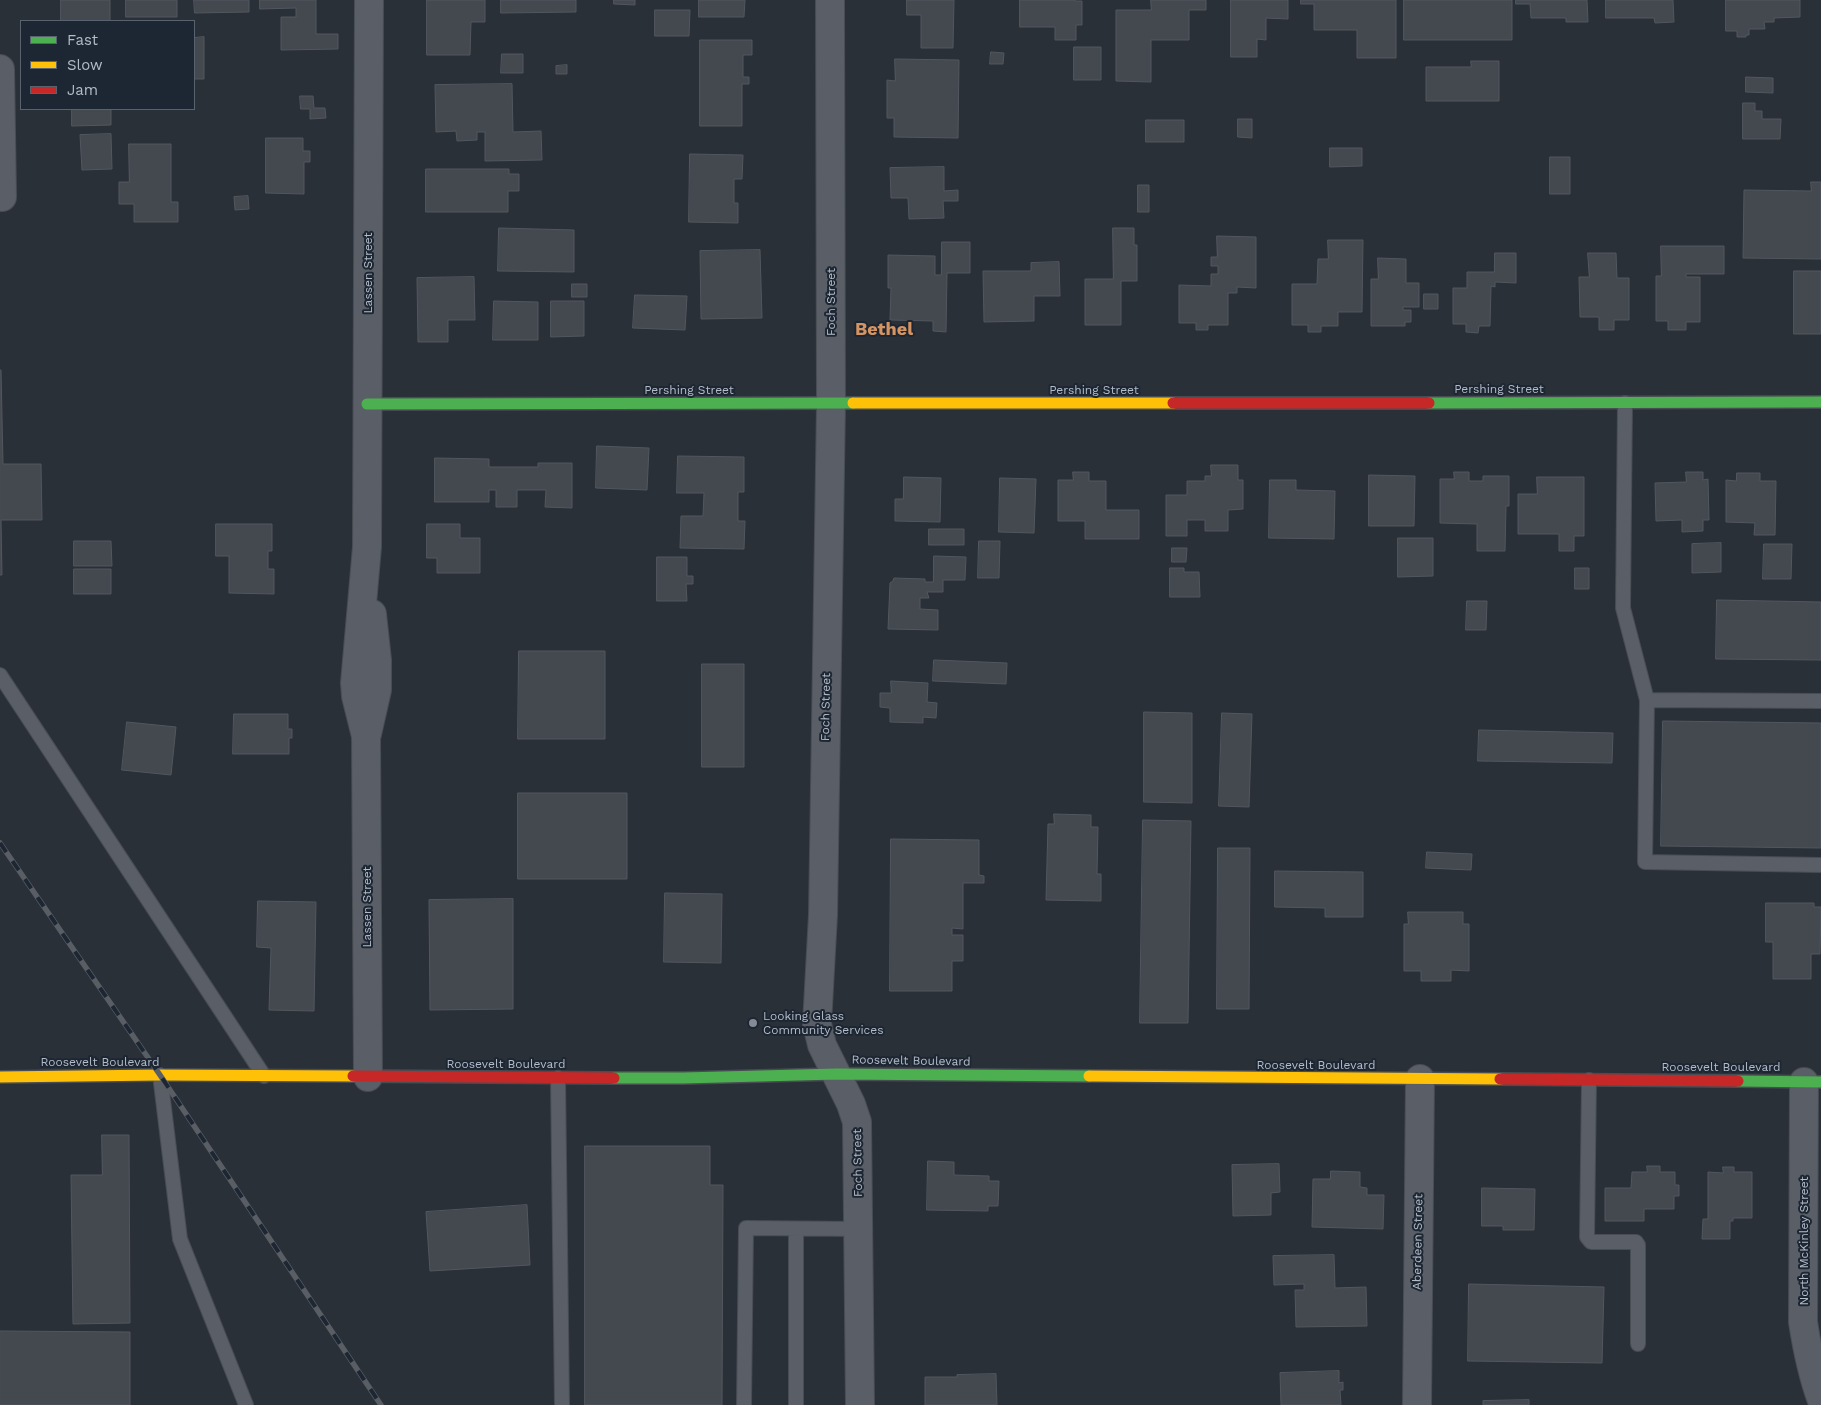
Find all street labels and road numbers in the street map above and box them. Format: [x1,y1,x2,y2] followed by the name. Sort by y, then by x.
[361,232,375,314] street label: Lassen Street
[824,268,838,336] street label: Foch Street
[1454,382,1544,396] street label: Pershing Street
[644,383,734,397] street label: Pershing Street
[1049,383,1139,397] street label: Pershing Street
[818,673,834,741] street label: Foch Street
[360,866,374,948] street label: Lassen Street
[851,1053,971,1069] street label: Roosevelt Boulevard
[41,1055,159,1069] street label: Roosevelt Boulevard
[447,1057,565,1071] street label: Roosevelt Boulevard
[1257,1058,1375,1072] street label: Roosevelt Boulevard
[1662,1060,1780,1074] street label: Roosevelt Boulevard
[850,1129,866,1197] street label: Foch Street
[1797,1176,1811,1306] street label: North McKinley Street
[1410,1194,1426,1290] street label: Aberdeen Street

